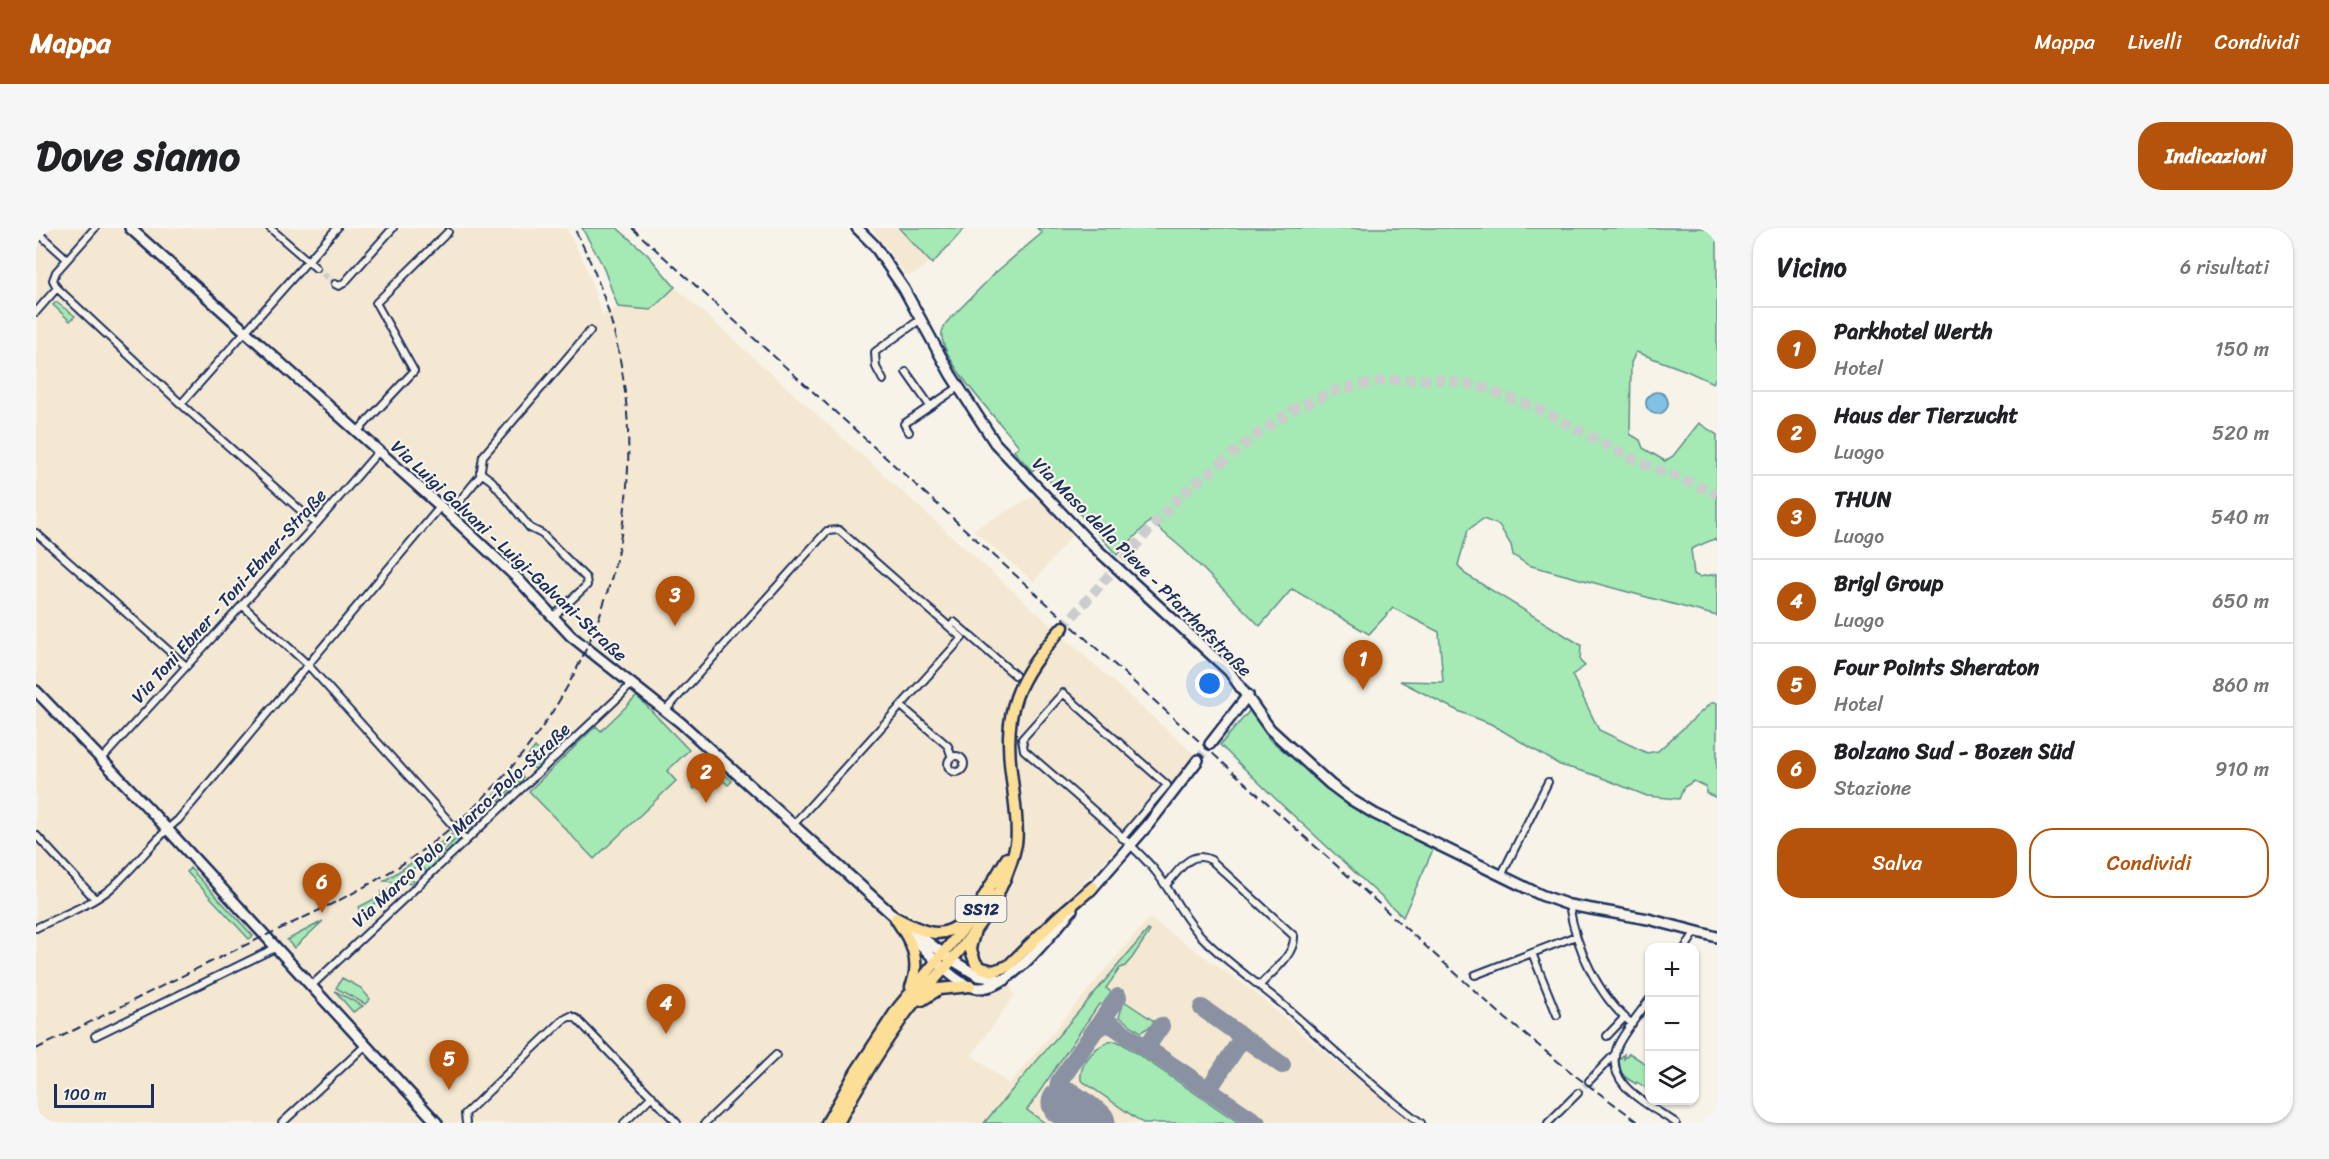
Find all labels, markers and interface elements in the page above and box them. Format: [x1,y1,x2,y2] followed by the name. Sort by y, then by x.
[30,18,111,67] text: Mappa
[2034,23,2095,61] text: Mappa
[2128,23,2182,61] text: Livelli
[2215,23,2299,61] text: Condividi
[36,119,240,193] text: Dove siamo
[2138,122,2293,190] button: Indicazioni
[1777,244,1847,290] text: Vicino
[2180,250,2269,285] text: 6 risultati
[1834,312,1992,351] text: Parkhotel Werth
[1792,332,1801,367] text: 1
[2215,332,2269,367] text: 150 m
[1834,351,1883,386] text: Hotel
[1834,396,2018,435] text: Haus der Tierzucht
[1791,416,1802,451] text: 2
[2212,416,2269,451] text: 520 m
[383,432,635,670] street label: Via Luigi Galvani - Luigi-Galvani-Straße
[1834,435,1884,470] text: Luogo
[1024,449,1260,685] street label: Via Maso della Pieve - Pfarrhofstraße
[1834,480,1892,519] text: THUN
[123,481,335,711] street label: Via Toni Ebner - Toni-Ebner-Straße
[1791,500,1802,535] text: 3
[2211,500,2269,535] text: 540 m
[1834,519,1884,554] text: Luogo
[1834,564,1943,603] text: Brigl Group
[656,576,694,626] pin: 3
[1790,584,1803,619] text: 4
[2212,584,2269,619] text: 650 m
[1834,603,1884,638] text: Luogo
[1344,640,1382,690] pin: 1
[1834,648,2039,687] text: Four Points Sheraton
[1790,668,1803,703] text: 5
[2212,668,2269,703] text: 860 m
[1195,669,1224,698] your location
[1834,687,1883,722] text: Hotel
[344,714,578,936] street label: Via Marco Polo - Marco-Polo-Straße
[1834,732,2073,771] text: Bolzano Sud - Bozen Süd
[1791,752,1802,787] text: 6
[2215,752,2269,787] text: 910 m
[686,754,726,803] pin: 2
[1834,771,1911,806] text: Stazione
[1777,828,2017,898] button: Salva
[2029,828,2269,898] button: Condividi
[302,864,342,913] pin: 6
[956,896,1006,922] road number: SS12
[1645,943,1699,1105] map controls
[1645,943,1699,997] button: +
[646,984,686,1034] pin: 4
[1645,997,1699,1051] button: −
[430,1040,468,1090] pin: 5
[1645,1051,1699,1105] button: layers
[63,1080,107,1109] text: 100 m
[54,1081,154,1108] scale bar

